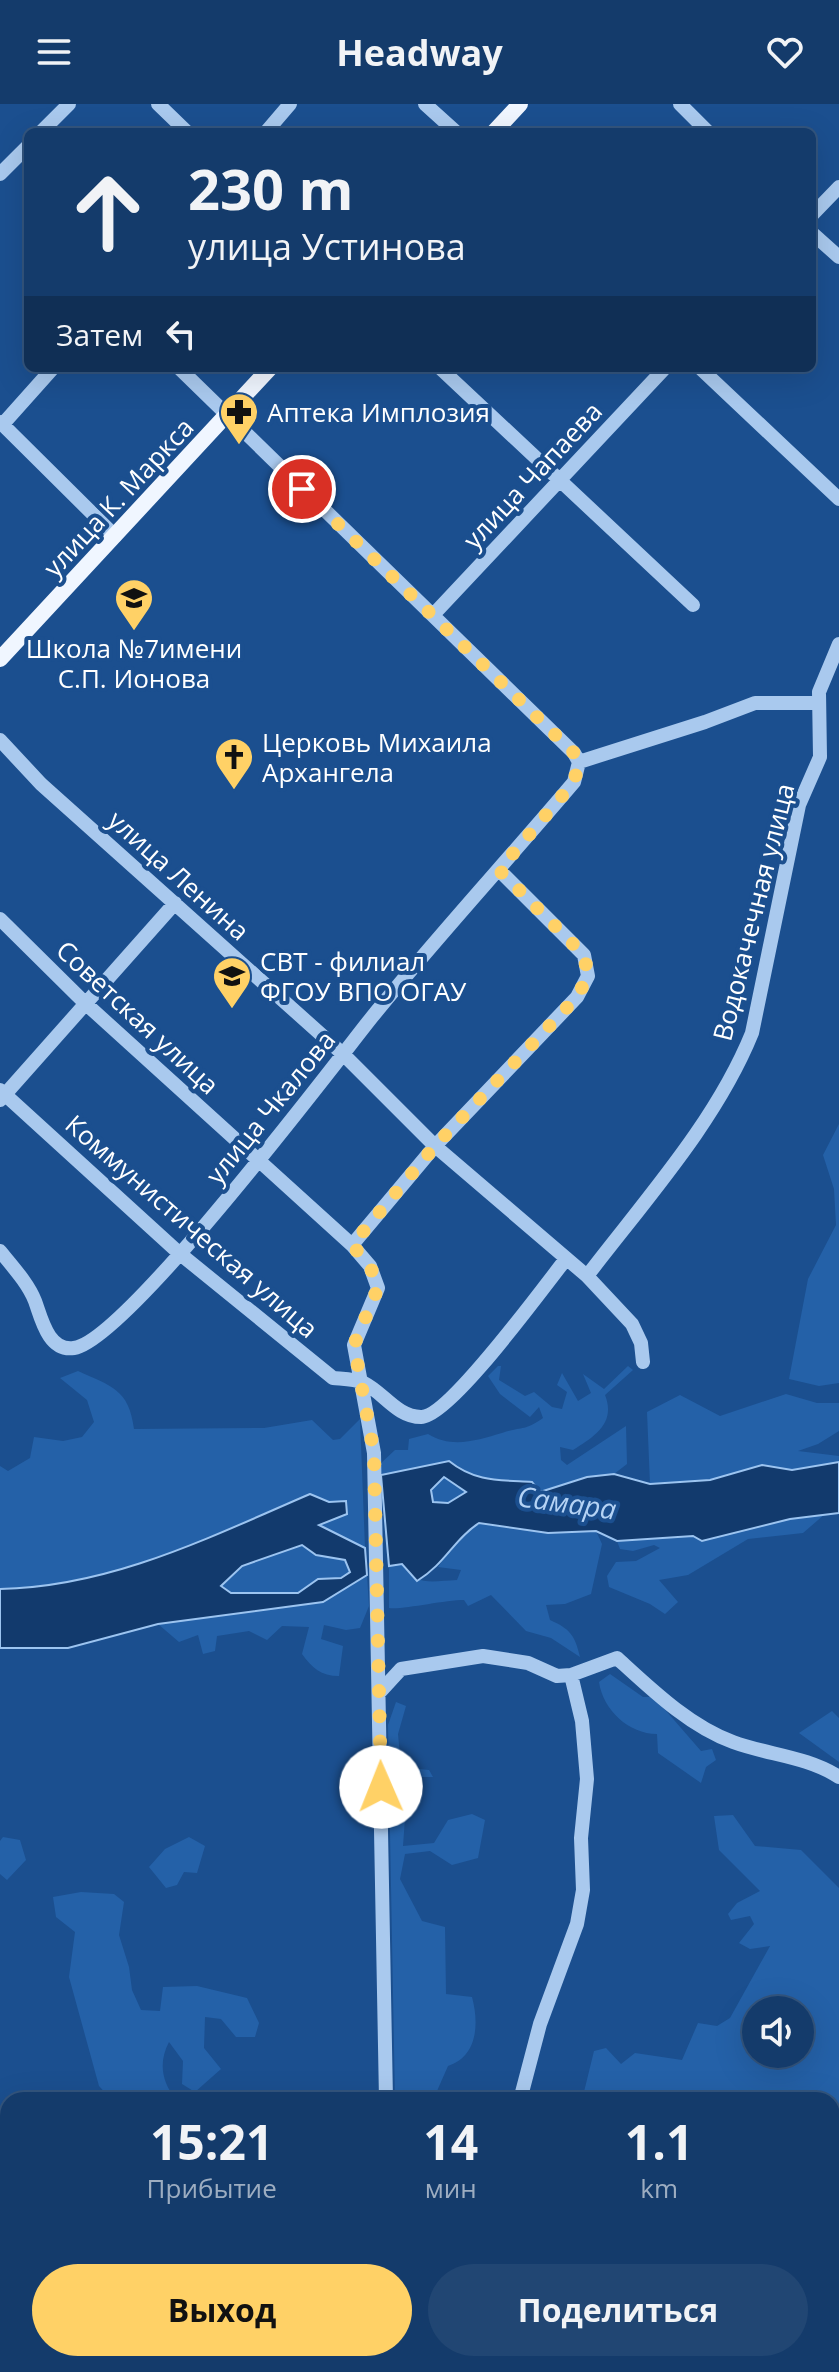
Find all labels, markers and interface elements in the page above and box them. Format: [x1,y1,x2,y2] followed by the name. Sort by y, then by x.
[336,28,503,77] text: Headway
[32,30,76,74] icon: menu
[763,30,807,74] icon: heart
[188,150,354,226] text: 230 m
[56,160,160,264] icon: ahead
[188,222,466,271] text: улица Устинова
[159,312,203,356] icon: left
[56,314,143,355] text: Затем
[218,391,260,446] pharmacy icon: Аптека Имплозия
[267,394,490,430] place label: Аптека Имплозия
[454,394,610,556] street label: улица Чапаева
[35,410,201,584] street label: улица К. Маркса
[268,455,336,523] pin
[280,467,324,511] icon: arrive
[113,577,155,632] school or university icon: Школа №7имени С.П. Ионова
[26,630,242,696] place label: Школа №7имени С.П. Ионова
[262,724,492,790] place label: Церковь Михаила Архангела
[213,736,255,791] church icon: Церковь Михаила Архангела
[704,779,802,1045] street label: Водокачечная улица
[101,802,257,948] street label: улица Ленина
[49,932,227,1102] street label: Советская улица
[260,943,467,1009] place label: СВТ - филиал ФГОУ ВПО ОГАУ
[211,955,253,1010] school or university icon: СВТ - филиал ФГОУ ВПО ОГАУ
[197,1023,343,1191] street label: улица Чкалова
[58,1106,326,1346] street label: Коммунистическая улица
[515,1476,619,1528] water label: Самара
[339,1745,423,1829] position arrow
[742,1996,814,2068] map controls
[742,1996,814,2068] button: sound
[150,2109,273,2174] text: 15:21
[423,2109,478,2174] text: 14
[625,2109,693,2174] text: 1.1
[147,2170,277,2206] text: Прибытие
[425,2170,477,2206] text: мин
[640,2170,678,2206] text: km
[32,2264,412,2356] button: Выход
[428,2264,808,2356] button: Поделиться

